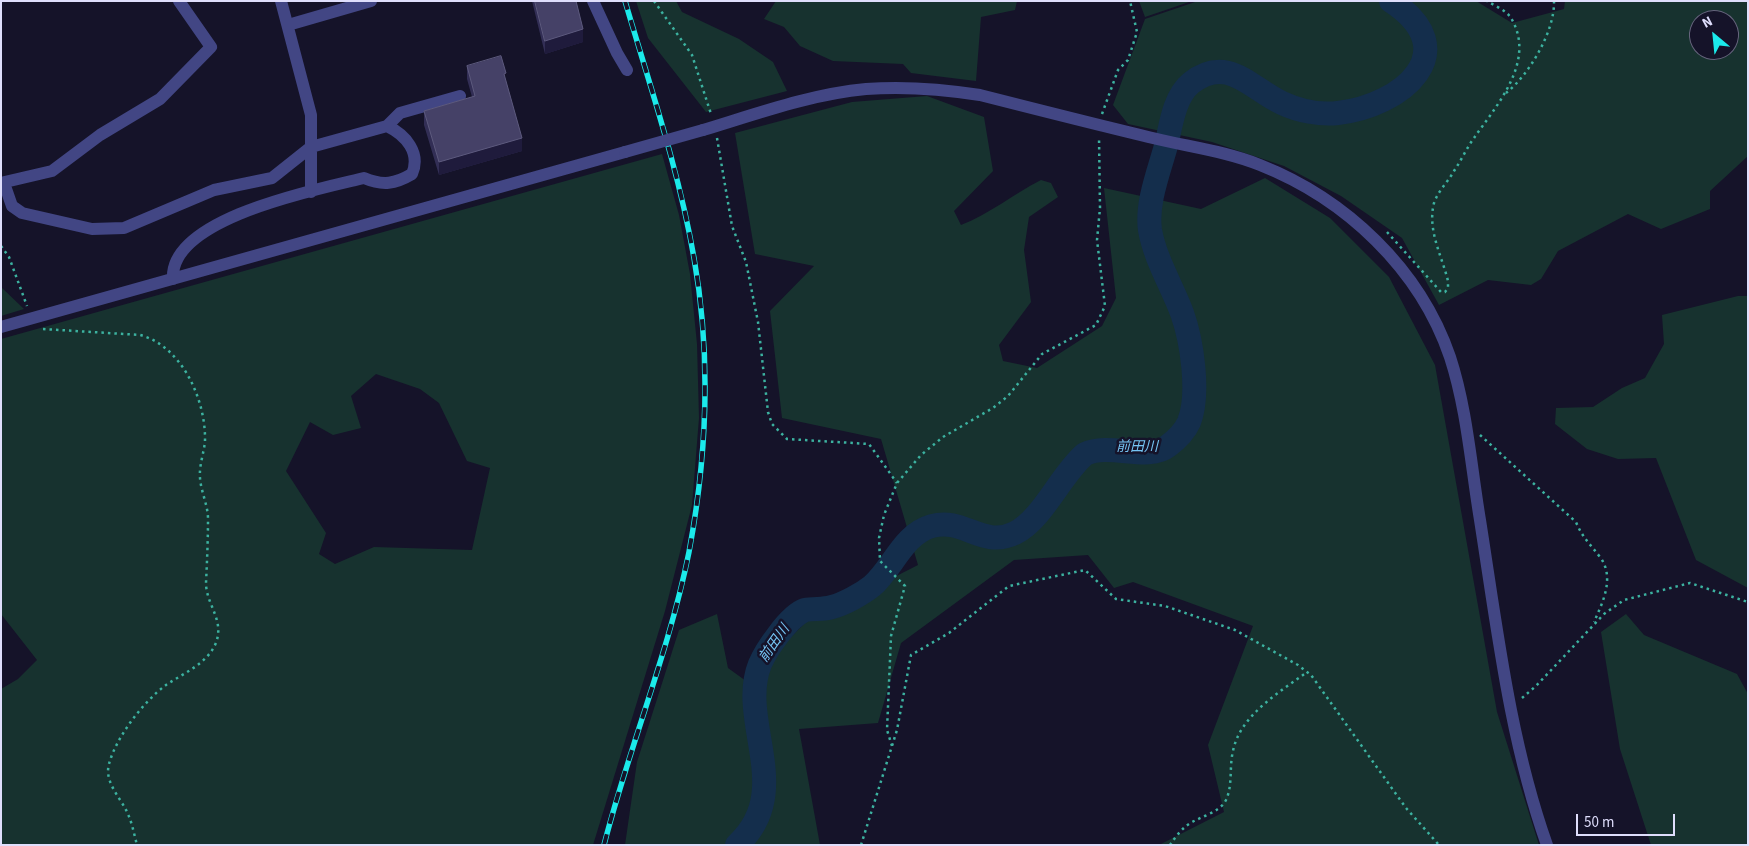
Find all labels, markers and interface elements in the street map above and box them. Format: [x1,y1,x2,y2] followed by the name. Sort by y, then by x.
[1689,10,1739,60] north arrow
[1699,12,1716,34] text: N
[1116,440,1158,456] water label: 前田川
[756,622,794,666] water label: 前田川
[1579,804,1678,836] scale bar
[1584,812,1614,833] text: 50 m

